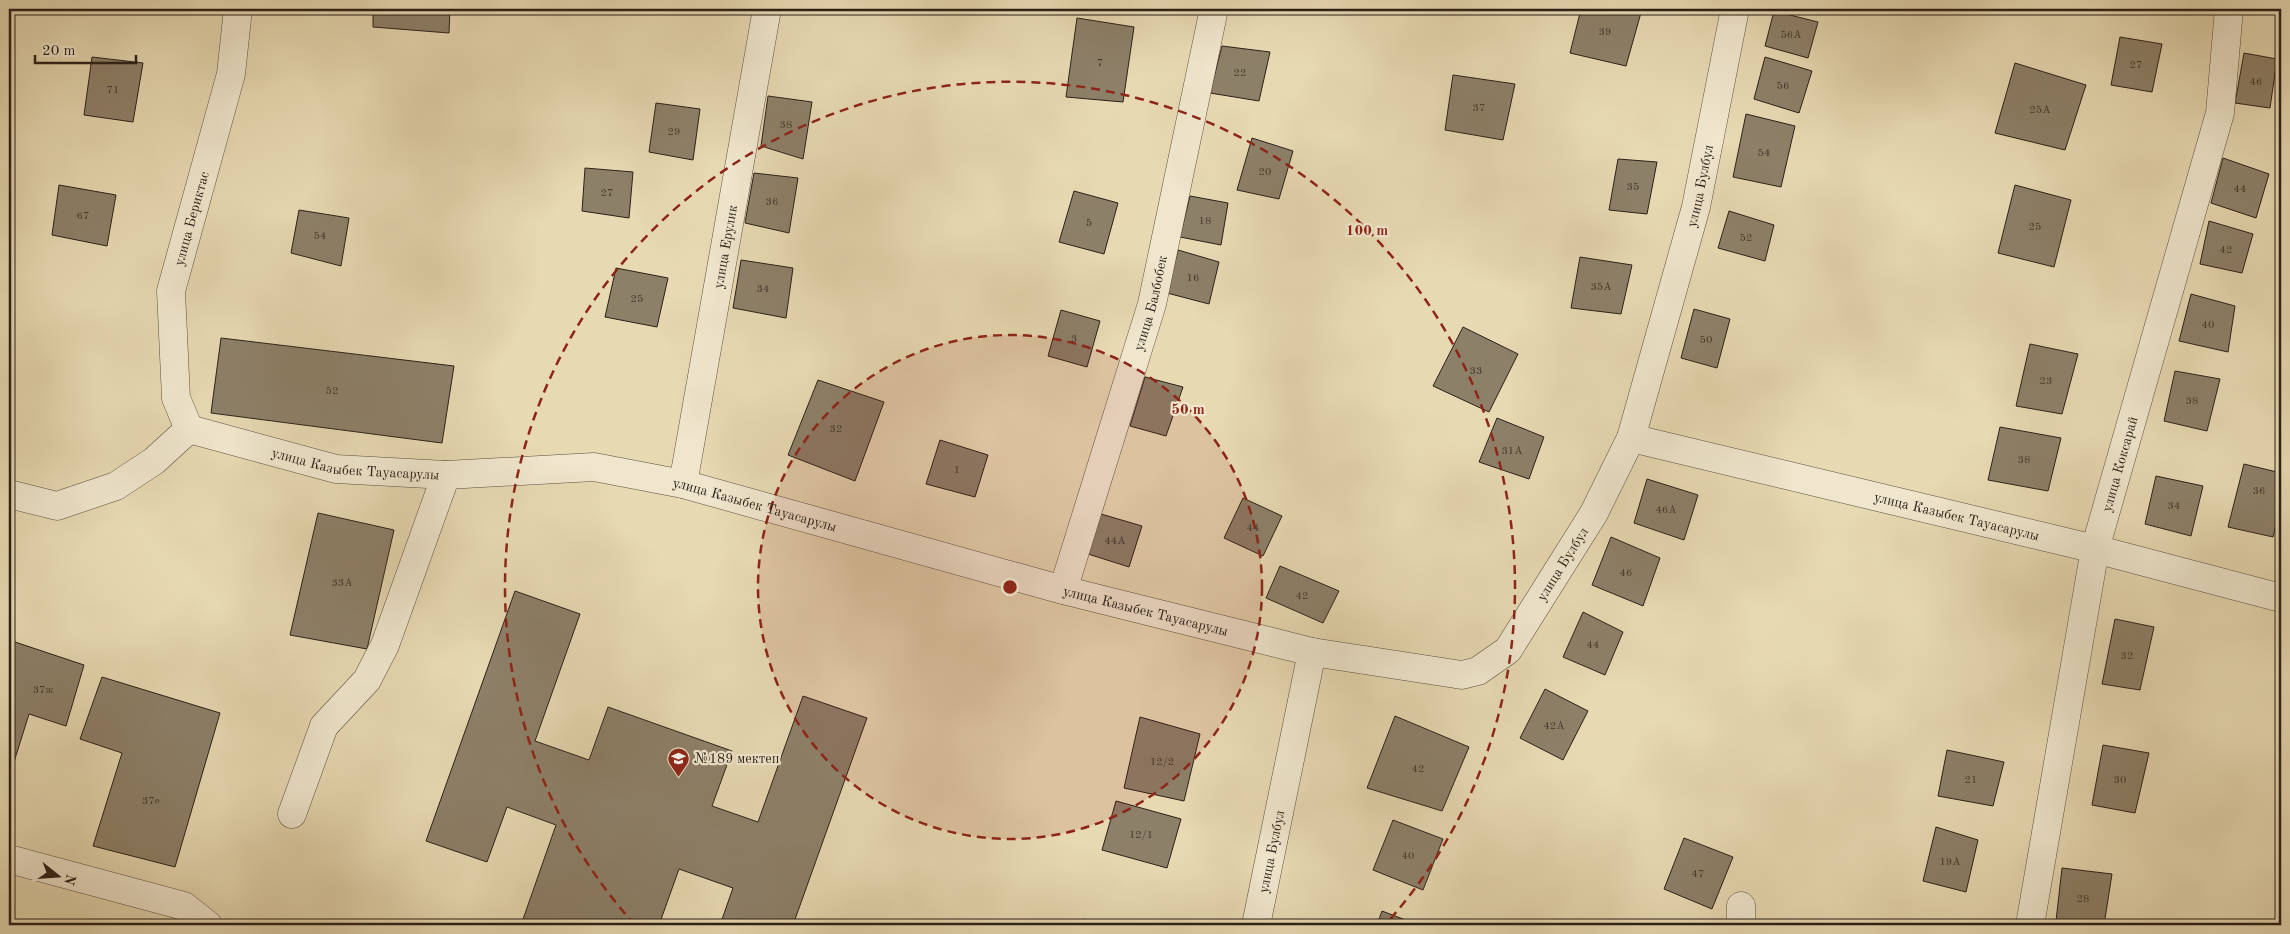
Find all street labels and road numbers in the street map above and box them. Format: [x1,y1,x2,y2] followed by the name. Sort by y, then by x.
[1685,144,1716,229] street label: улица Булбул
[172,170,212,268] street label: улица Бериктас
[712,204,740,290] street label: улица Ерулик
[1132,254,1170,353] street label: улица Балбобек
[2100,415,2141,514] street label: улица Коксарай
[270,446,440,483] street label: улица Казыбек Тауасарулы
[672,476,838,535] street label: улица Казыбек Тауасарулы
[1872,490,2041,543] street label: улица Казыбек Тауасарулы
[1535,525,1591,604] street label: улица Булбул
[1061,584,1229,639] street label: улица Казыбек Тауасарулы
[1257,809,1287,894] street label: улица Булбул

